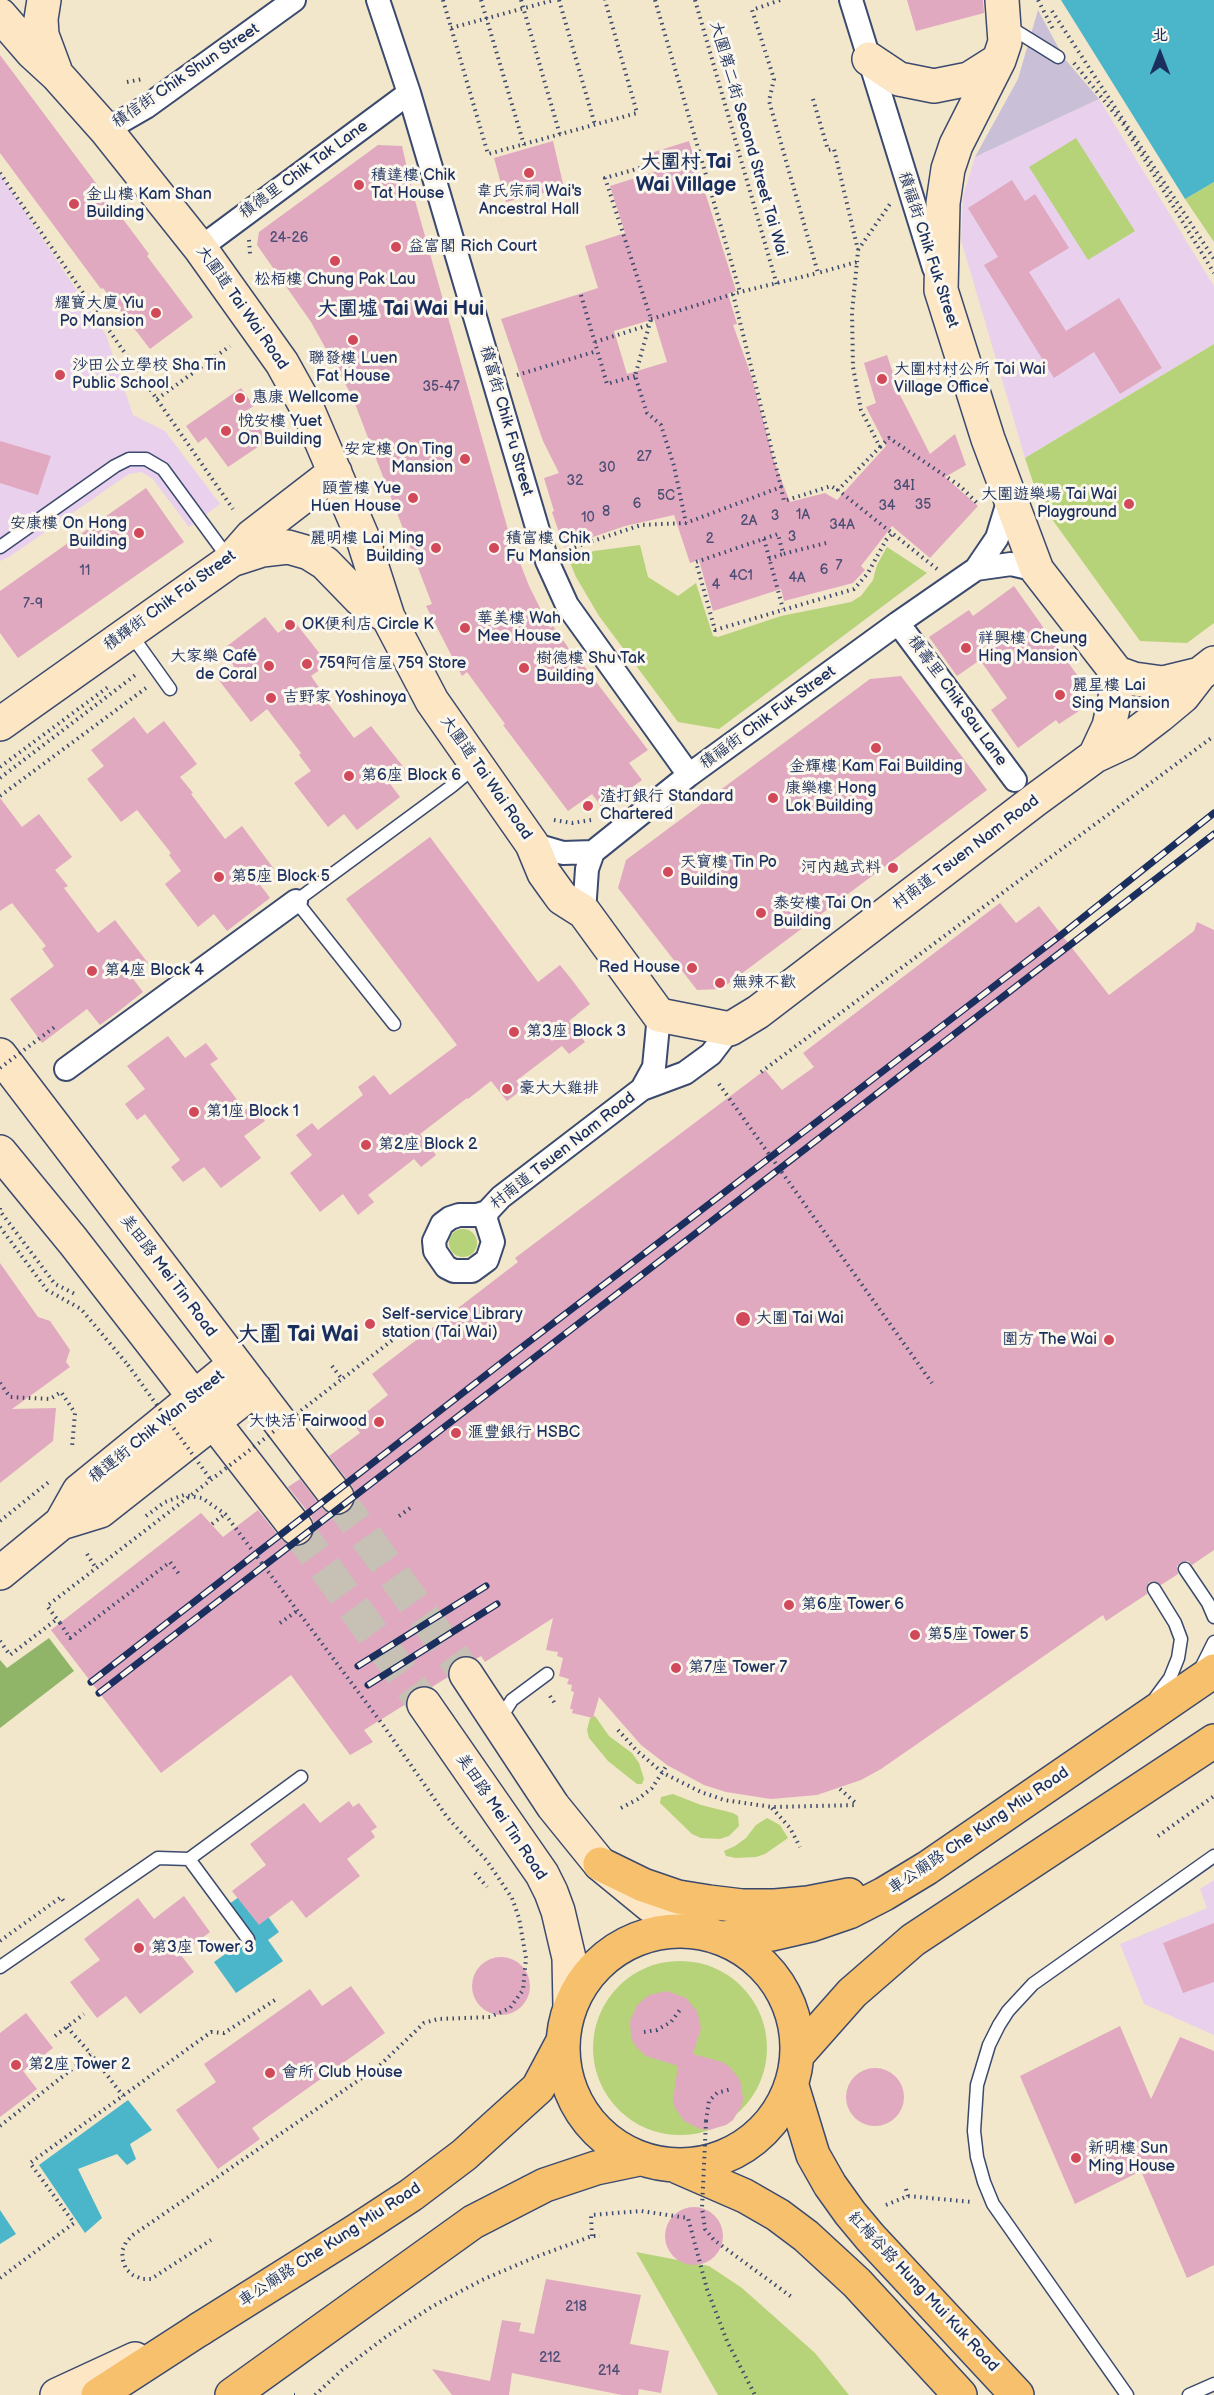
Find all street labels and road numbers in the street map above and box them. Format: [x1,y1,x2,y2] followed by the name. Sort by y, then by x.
[705,19,791,259] street label: 大圍第二街 Second Street Tai Wai
[109,20,263,132] street label: 積信街 Chik Shun Street
[236,117,372,223] street label: 積德里 Chik Tak Lane
[894,170,962,330] street label: 積福街 Chik Fuk Street
[192,242,292,374] street label: 大圍道 Tai Wai Road
[475,344,537,498] street label: 積富街 Chik Fu Street
[100,547,240,655] street label: 積輝街 Chik Fai Street
[903,632,1011,770] street label: 積壽里 Chik Sau Lane
[696,662,840,774] street label: 積福街 Chik Fuk Street
[436,712,536,844] street label: 大圍道 Tai Wai Road
[889,791,1043,915] street label: 村南道 Tsuen Nam Road
[487,1088,639,1214] street label: 村南道 Tsuen Nam Road
[116,1211,220,1341] street label: 美田路 Mei Tin Road
[85,1367,229,1487] street label: 積運街 Chik Wan Street
[452,1750,550,1884] street label: 美田路 Mei Tin Road
[885,1763,1073,1899] street label: 車公廟路 Che Kung Miu Road
[235,2179,425,2311] street label: 車公廟路 Che Kung Miu Road
[844,2208,1002,2376] street label: 紅梅谷路 Hung Mui Kuk Road

